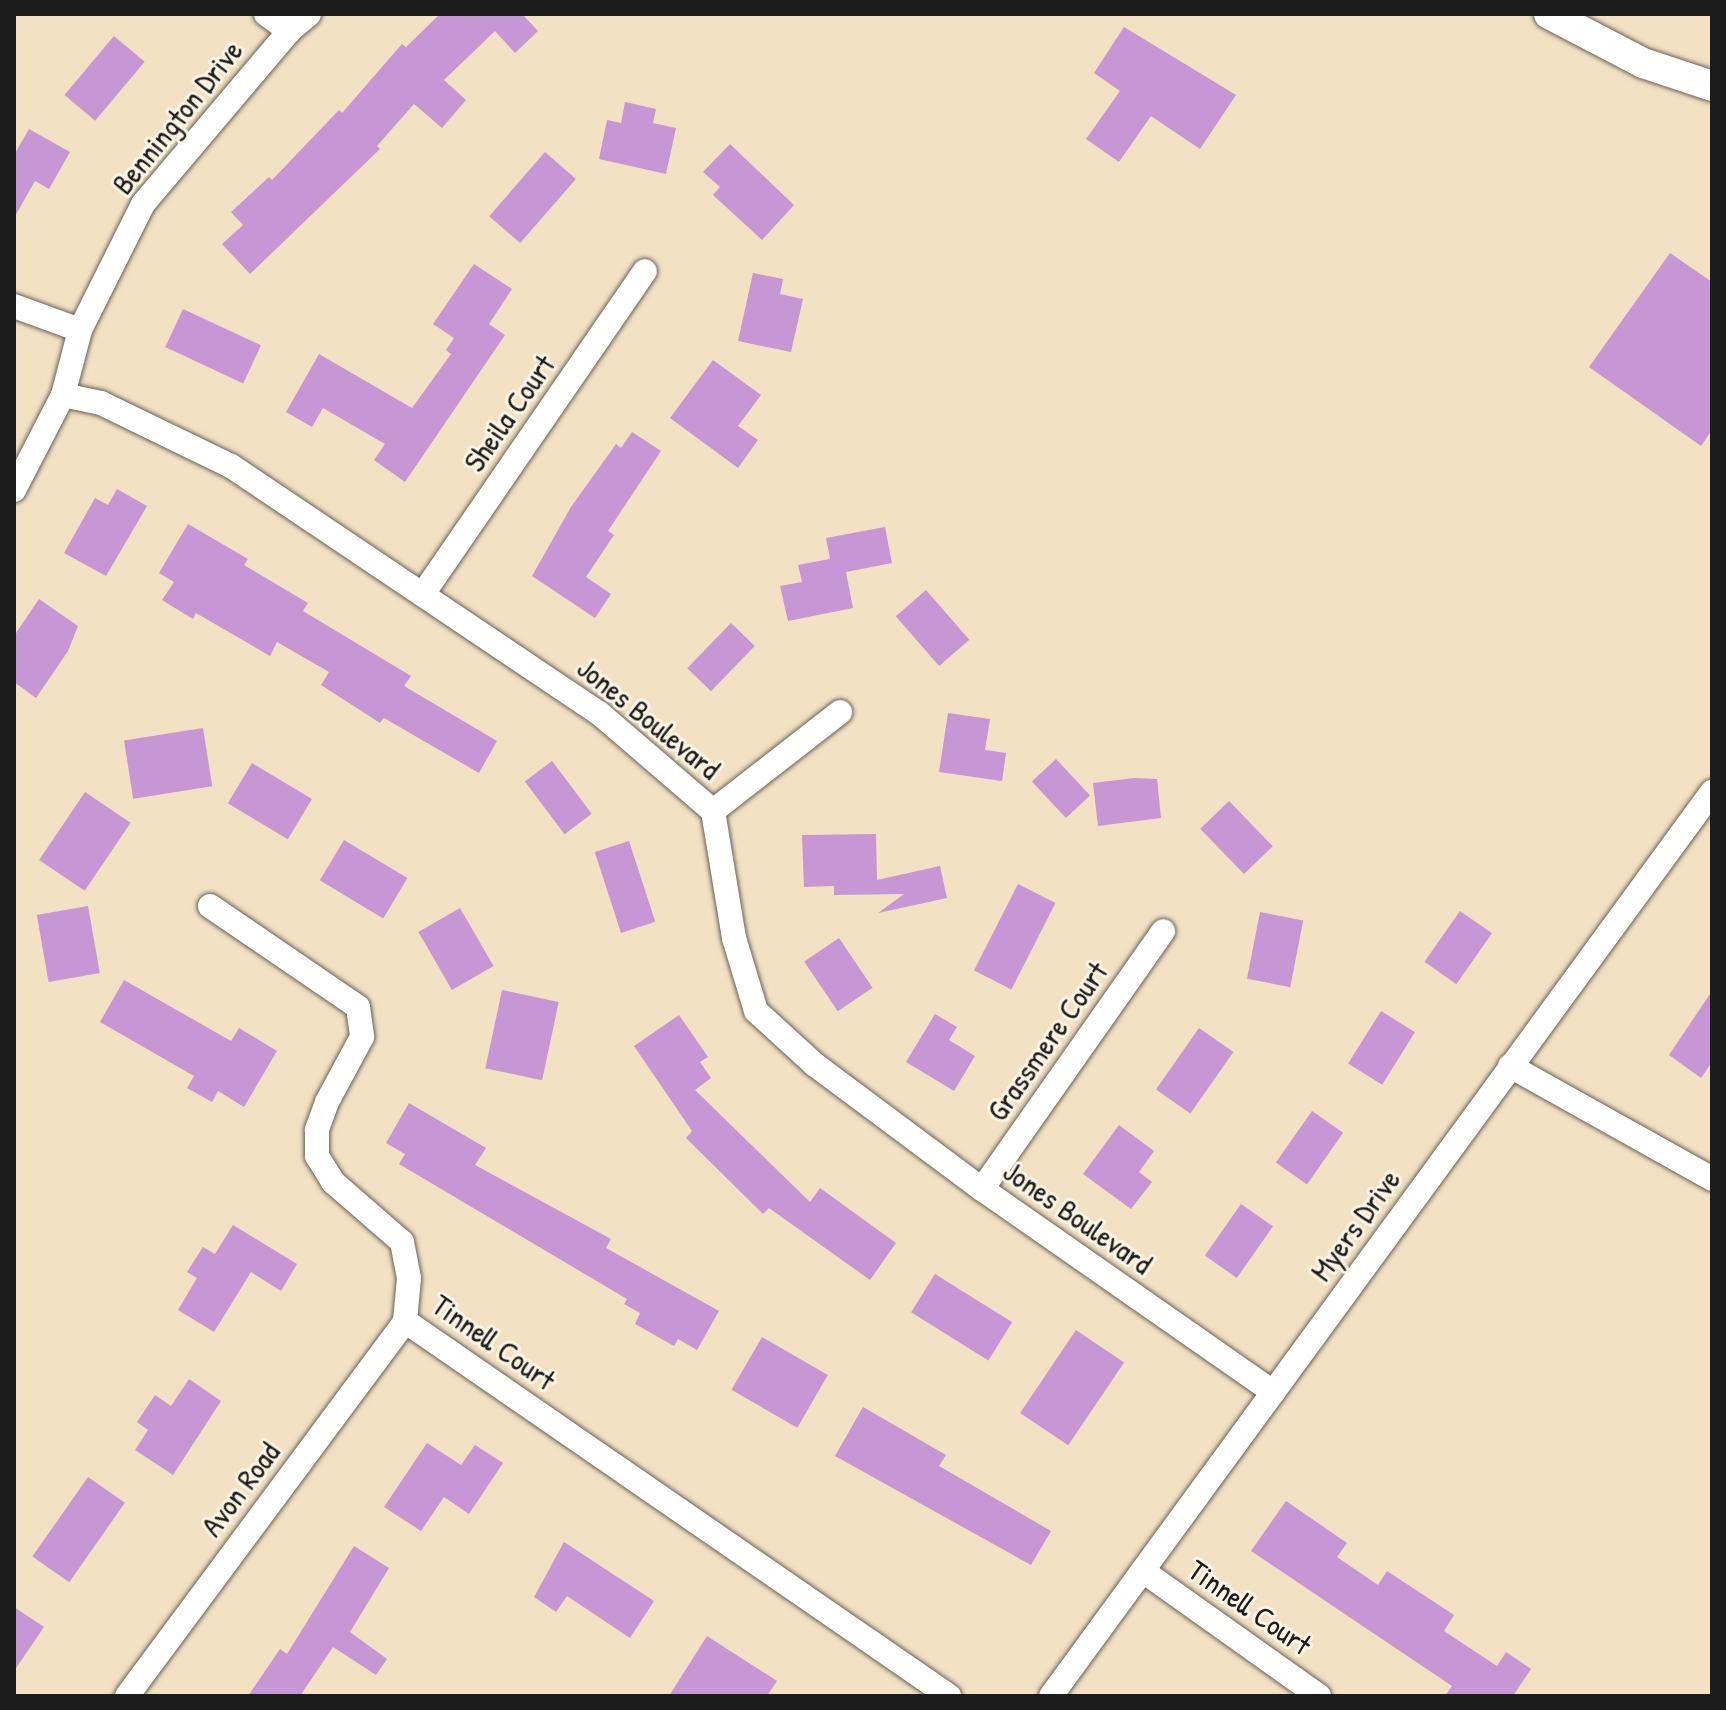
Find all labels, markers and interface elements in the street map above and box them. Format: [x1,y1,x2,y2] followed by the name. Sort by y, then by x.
[104,33,250,201] street label: Bennington Drive
[456,348,562,478] street label: Sheila Court
[570,649,728,787] street label: Jones Boulevard
[979,955,1115,1127] street label: Grassmere Court
[997,1153,1159,1281] street label: Jones Boulevard
[1303,1162,1407,1288] street label: Myers Drive
[425,1287,563,1397] street label: Tinnell Court
[193,1435,287,1543] street label: Avon Road
[1181,1552,1319,1662] street label: Tinnell Court

